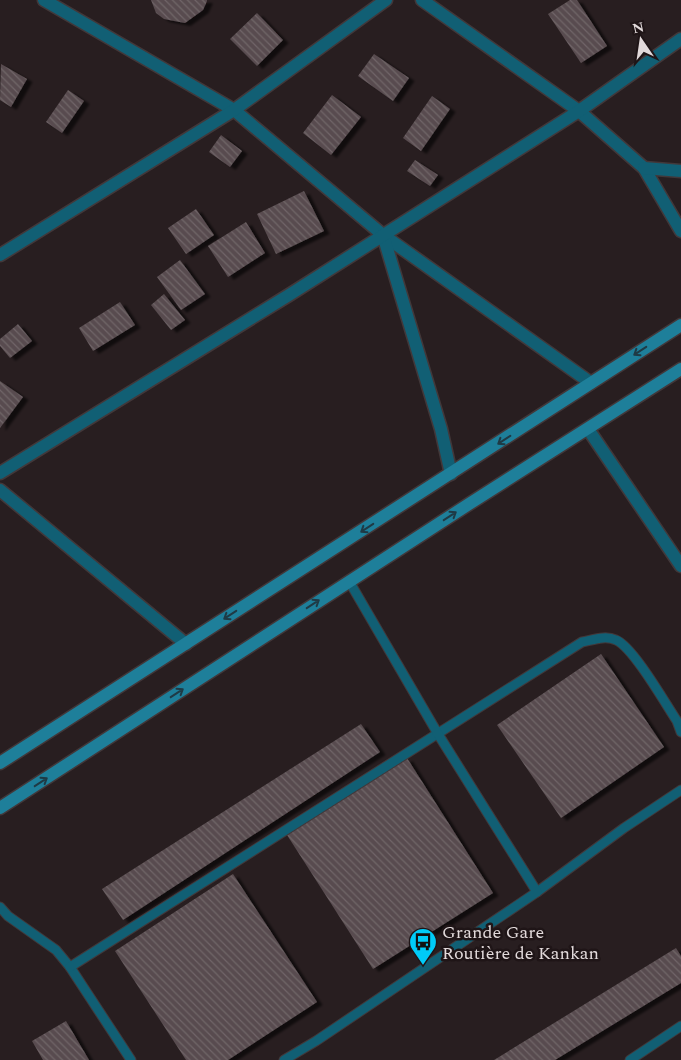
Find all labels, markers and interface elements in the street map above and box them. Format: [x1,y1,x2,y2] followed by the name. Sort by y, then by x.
[616,15,666,65] north arrow
[630,16,646,39] text: N
[633,346,647,357] one-way arrow
[497,435,511,445] one-way arrow
[442,511,456,521] one-way arrow
[360,523,374,533] one-way arrow
[306,599,320,609] one-way arrow
[224,611,238,621] one-way arrow
[170,688,184,698] one-way arrow
[34,777,48,787] one-way arrow
[442,919,599,967] place label: Grande Gare Routière de Kankan
[408,927,438,966] bus stop icon: Grande Gare Routière de Kankan

